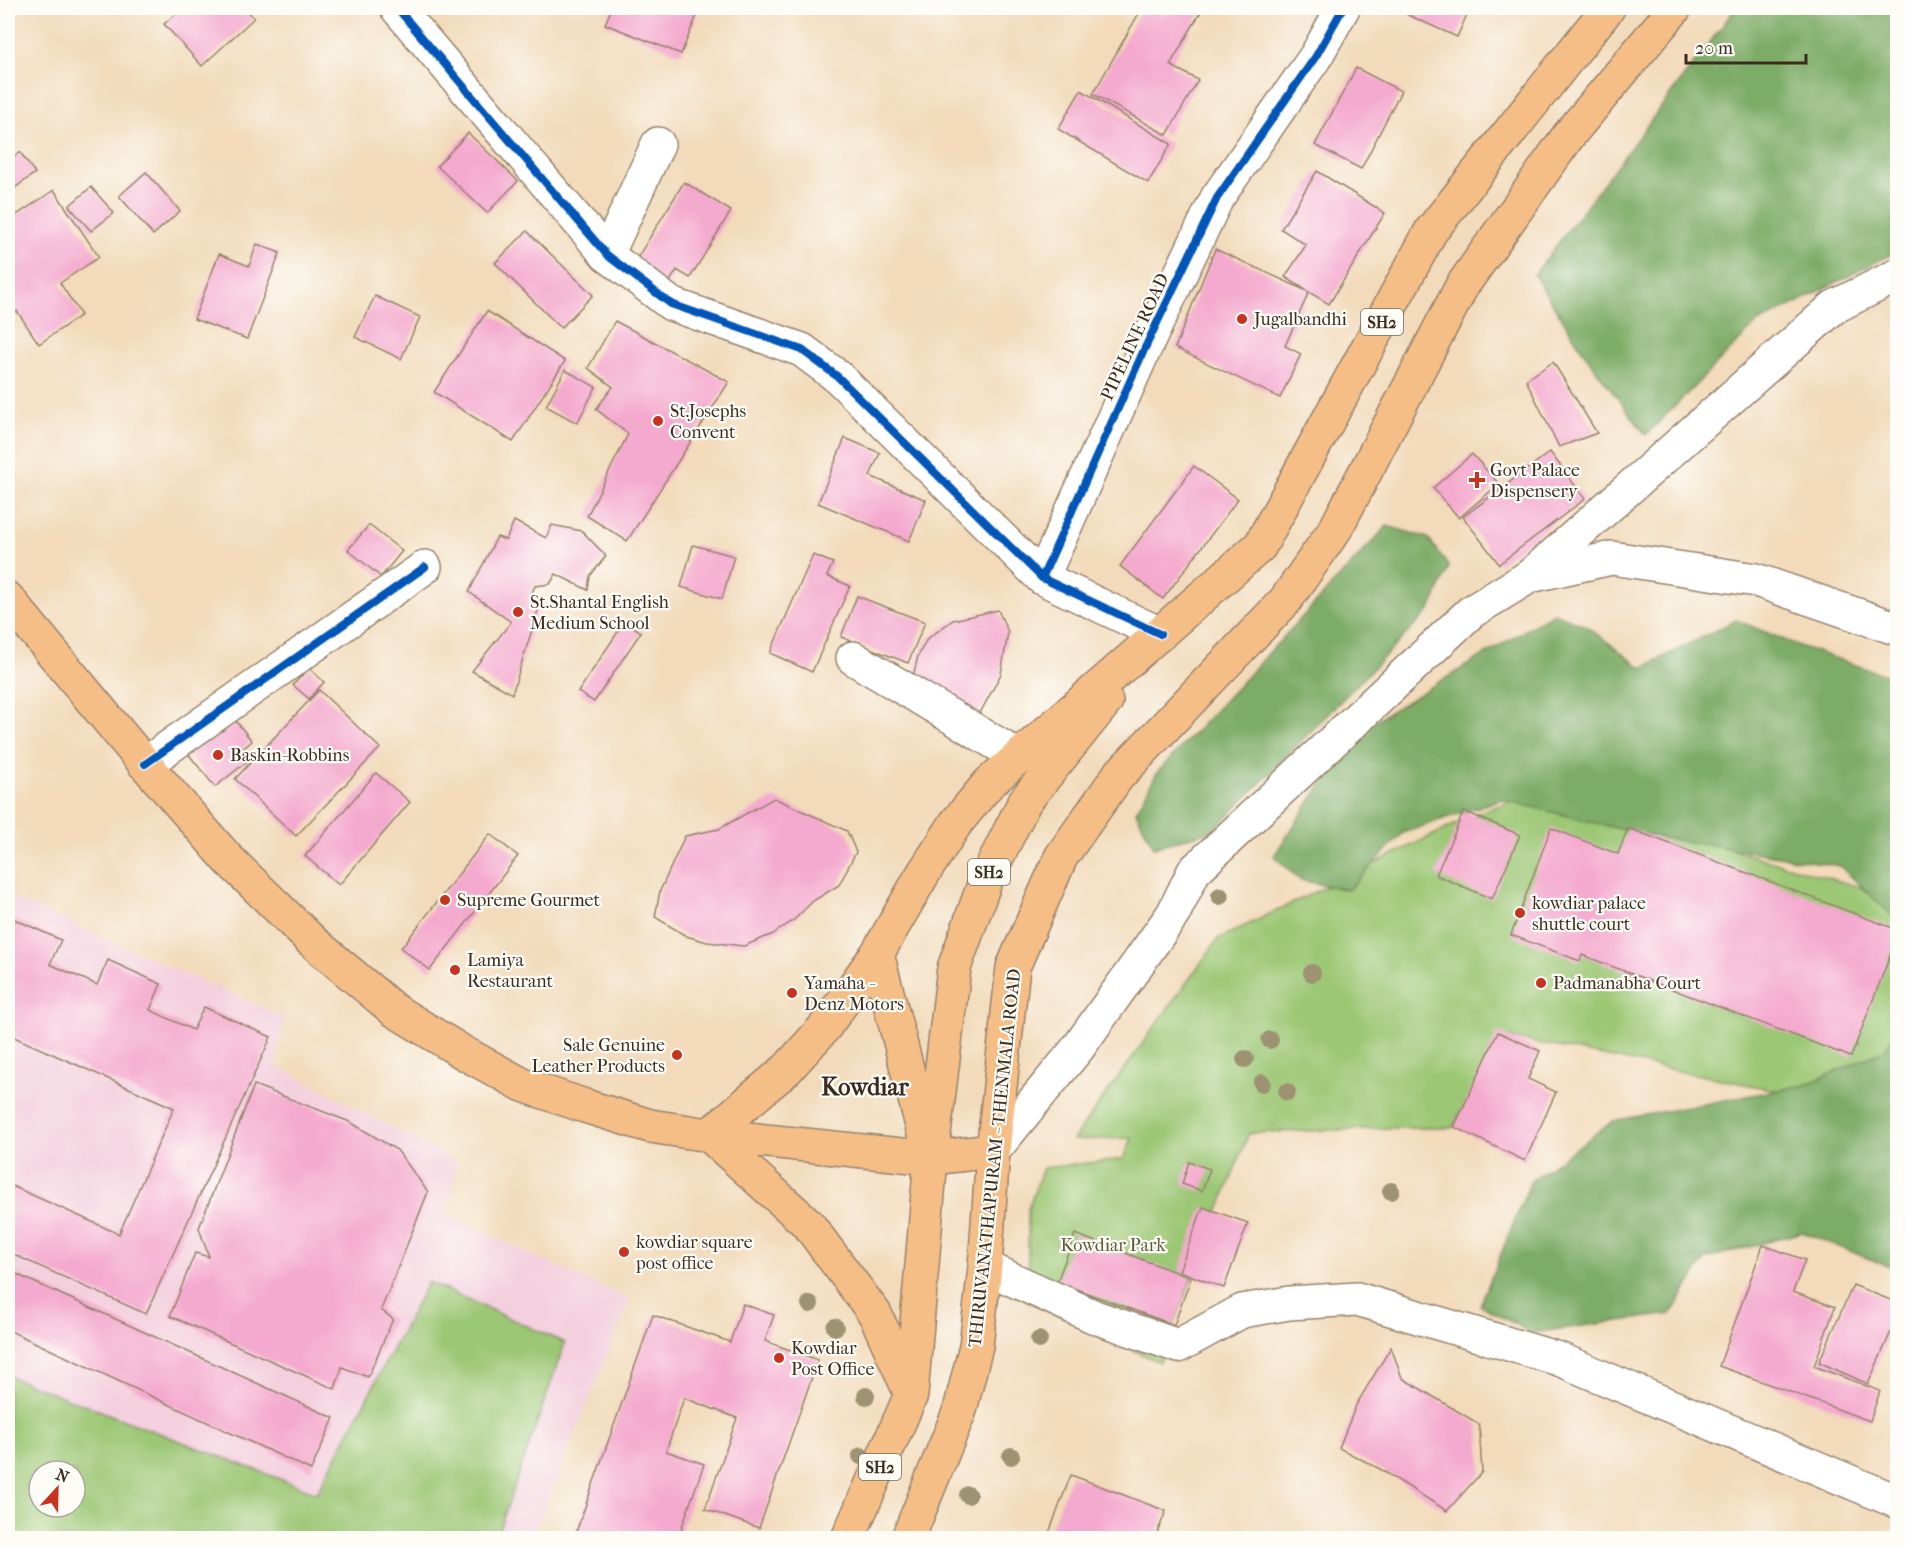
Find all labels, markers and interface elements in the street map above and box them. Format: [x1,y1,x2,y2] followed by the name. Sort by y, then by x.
[1686,27,1806,65] scale bar
[1695,38,1733,59] text: 20 m
[1096,270,1174,404] street label: PIPELINE ROAD
[1252,309,1347,330] place label: Jugalbandhi
[1361,309,1403,335] road number: SH2
[1235,312,1249,326] marker: Jugalbandhi
[670,401,747,443] place label: St.Josephs Convent
[651,414,665,428] marker: St.Josephs Convent
[1490,460,1580,502] place label: Govt Palace Dispensery
[1468,471,1486,489] marker: Govt Palace Dispensery
[530,592,669,634] place label: St.Shantal English Medium School
[511,605,525,619] marker: St.Shantal English Medium School
[230,745,350,766] place label: Baskin-Robbins
[211,748,225,762] marker: Baskin-Robbins
[968,859,1010,885] road number: SH2
[457,890,601,911] place label: Supreme Gourmet
[438,893,452,907] marker: Supreme Gourmet
[1532,893,1646,935] place label: kowdiar palace shuttle court
[1513,906,1527,920] marker: kowdiar palace shuttle court
[467,950,554,992] place label: Lamiya Restaurant
[448,963,462,977] marker: Lamiya Restaurant
[965,968,1025,1348] street label: THIRUVANATHAPURAM - THENMALA ROAD
[803,973,904,1015] place label: Yamaha - Denz Motors
[1553,973,1701,994] place label: Padmanabha Court
[1534,976,1548,990] marker: Padmanabha Court
[785,986,799,1000] marker: Yamaha - Denz Motors
[532,1035,665,1077] place label: Sale Genuine Leather Products
[670,1048,684,1062] marker: Sale Genuine Leather Products
[821,1073,909,1101] district label: Kowdiar
[635,1232,753,1274] place label: kowdiar square post office
[1060,1235,1166,1256] park label: Kowdiar Park
[617,1245,631,1259] marker: kowdiar square post office
[791,1338,874,1380] place label: Kowdiar Post Office
[772,1351,786,1365] marker: Kowdiar Post Office
[859,1454,901,1480] road number: SH2
[27,1459,87,1519] north arrow
[53,1464,72,1487] text: N

